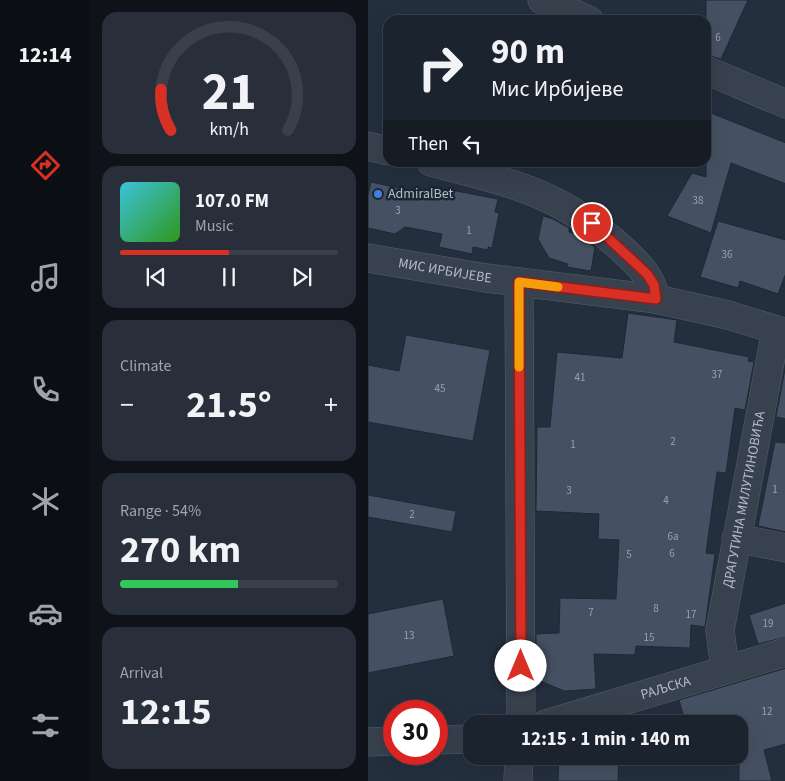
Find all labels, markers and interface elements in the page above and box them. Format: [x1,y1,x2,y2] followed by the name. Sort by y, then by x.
[491,27,565,77] text: 90 m
[715,30,721,45] house number: 6
[408,35,473,100] icon: right
[18,39,72,71] text: 12:14
[202,56,256,130] text: 21
[491,73,623,105] text: Мис Ирбијеве
[209,117,249,142] text: km/h
[458,130,486,158] icon: left
[408,131,448,158] text: Then
[28,148,63,183] icon: directions
[388,184,454,204] place label: AdmiralBet
[195,188,269,215] text: 107.0 FM
[372,188,384,200] marker: AdmiralBet
[693,193,704,208] house number: 38
[571,202,613,244] pin
[395,203,401,218] house number: 3
[578,209,606,237] icon: arrive
[195,215,233,237] text: Music
[466,223,472,238] house number: 1
[722,247,733,262] house number: 36
[397,253,493,289] street label: МИС ИРБИЈЕВЕ
[28,260,63,295] icon: music
[142,263,170,291] icon: previous
[215,263,243,291] icon: pause
[288,263,316,291] icon: next
[120,355,171,377] text: Climate
[712,367,722,382] house number: 37
[575,370,585,385] house number: 41
[28,372,63,407] icon: phone
[186,378,272,432] text: 21.5°
[435,381,445,396] house number: 45
[120,385,134,425] text: −
[324,385,338,425] text: +
[718,409,771,590] street label: ДРАГУТИНА МИЛУТИНОВИЋА
[670,434,676,449] house number: 2
[570,437,576,452] house number: 1
[772,482,778,497] house number: 1
[566,483,572,498] house number: 3
[28,484,63,519] icon: climate
[663,493,669,508] house number: 4
[120,500,201,522] text: Range · 54%
[409,507,415,522] house number: 2
[120,523,241,577] text: 270 km
[667,529,679,544] house number: 6a
[669,546,675,561] house number: 6
[626,547,632,562] house number: 5
[28,596,63,631] icon: car
[653,601,659,616] house number: 8
[588,605,594,620] house number: 7
[686,607,696,622] house number: 17
[763,616,773,631] house number: 19
[404,628,414,643] house number: 13
[644,630,654,645] house number: 15
[494,639,546,691] position arrow
[120,662,163,684] text: Arrival
[638,671,694,705] street label: РАЉСКА
[120,685,212,739] text: 12:15
[383,700,448,765] speed limit sign: 30
[762,704,772,719] house number: 12
[28,708,63,743] icon: filters
[521,726,690,753] text: 12:15 · 1 min · 140 m

